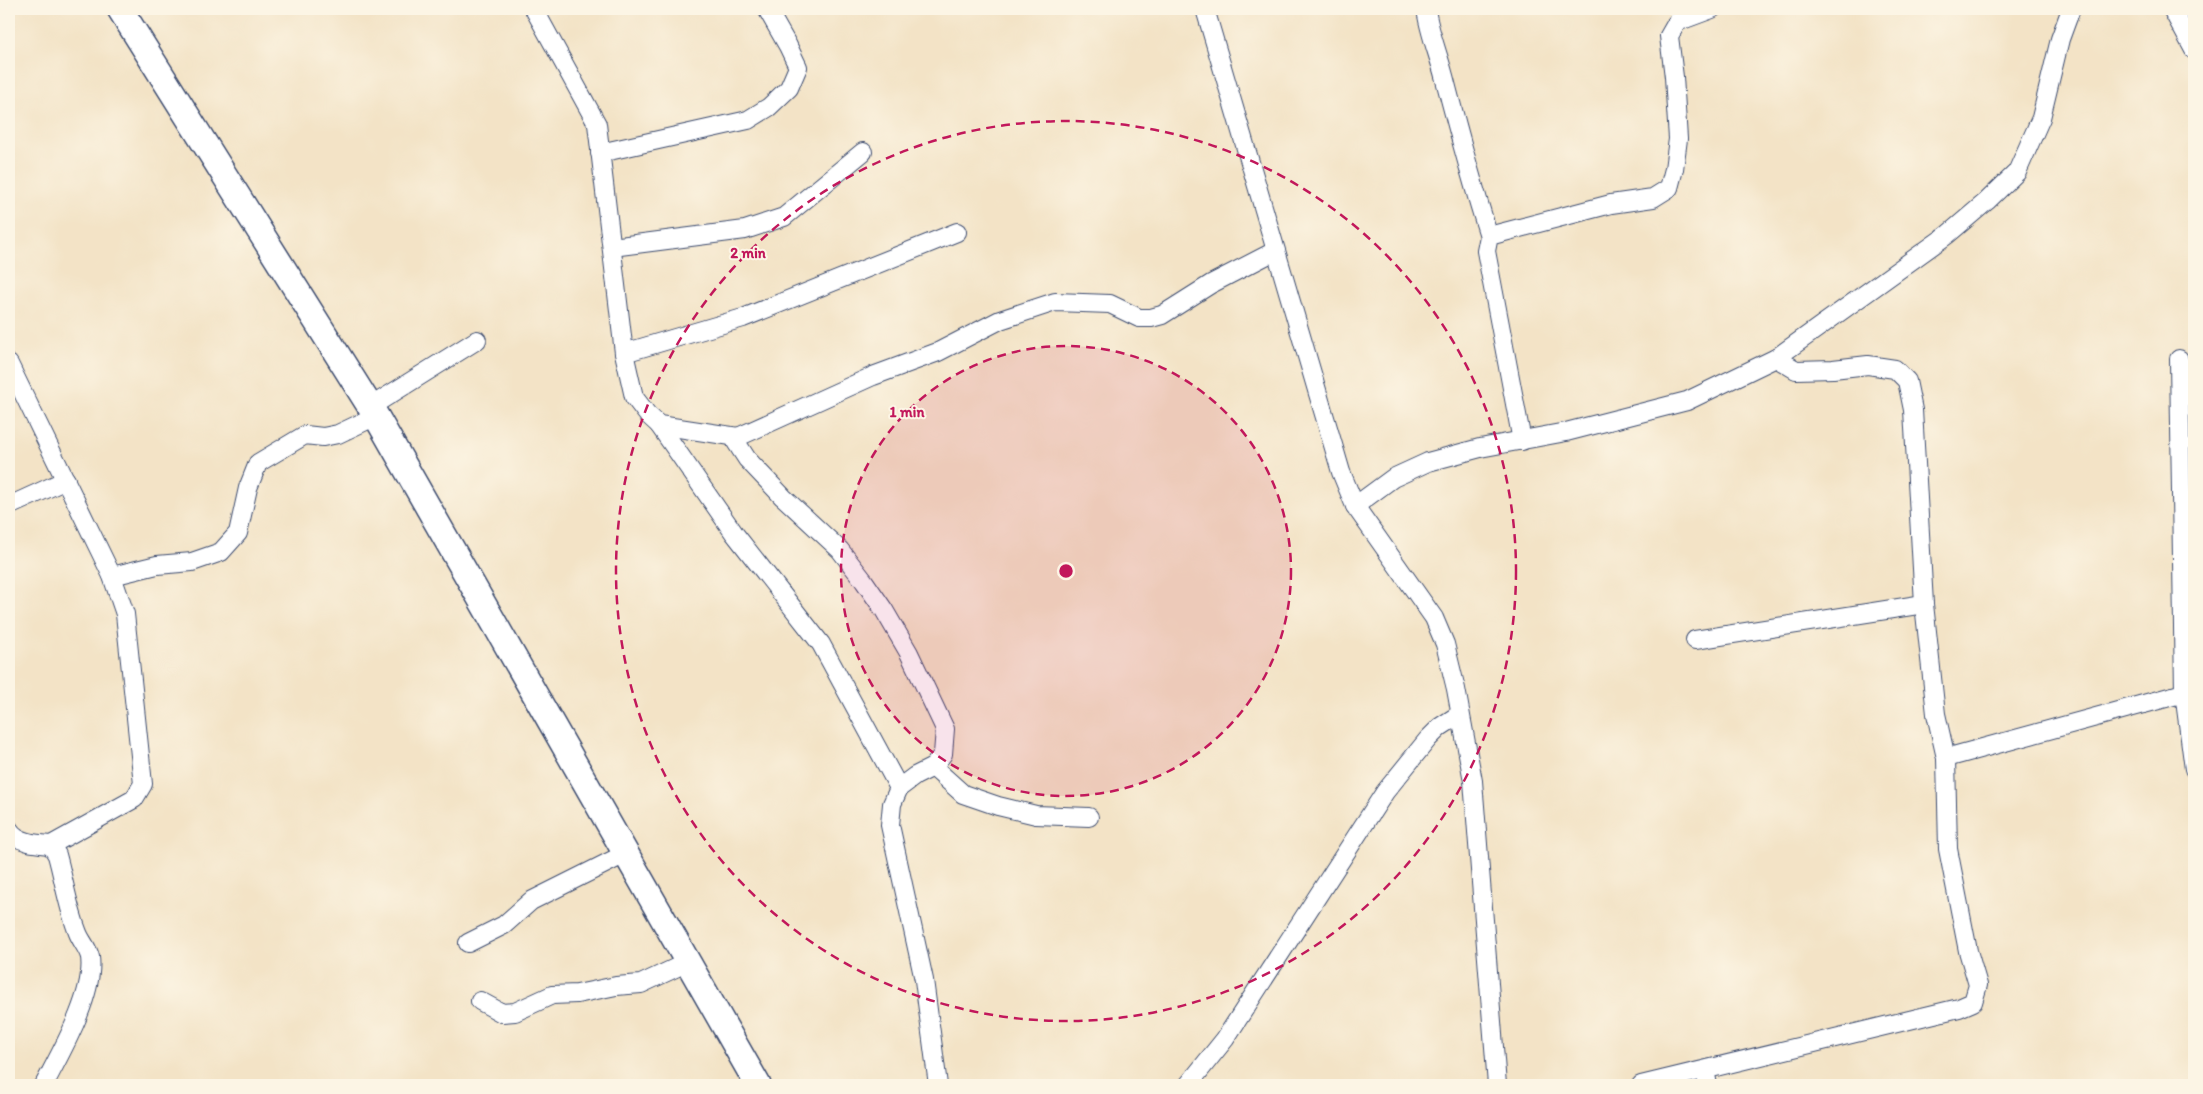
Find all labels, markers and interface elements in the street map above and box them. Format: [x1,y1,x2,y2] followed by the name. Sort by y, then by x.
[730,244,767,262] text: 2 min
[890,403,925,421] text: 1 min
[1057,562,1075,580] centre of rings

